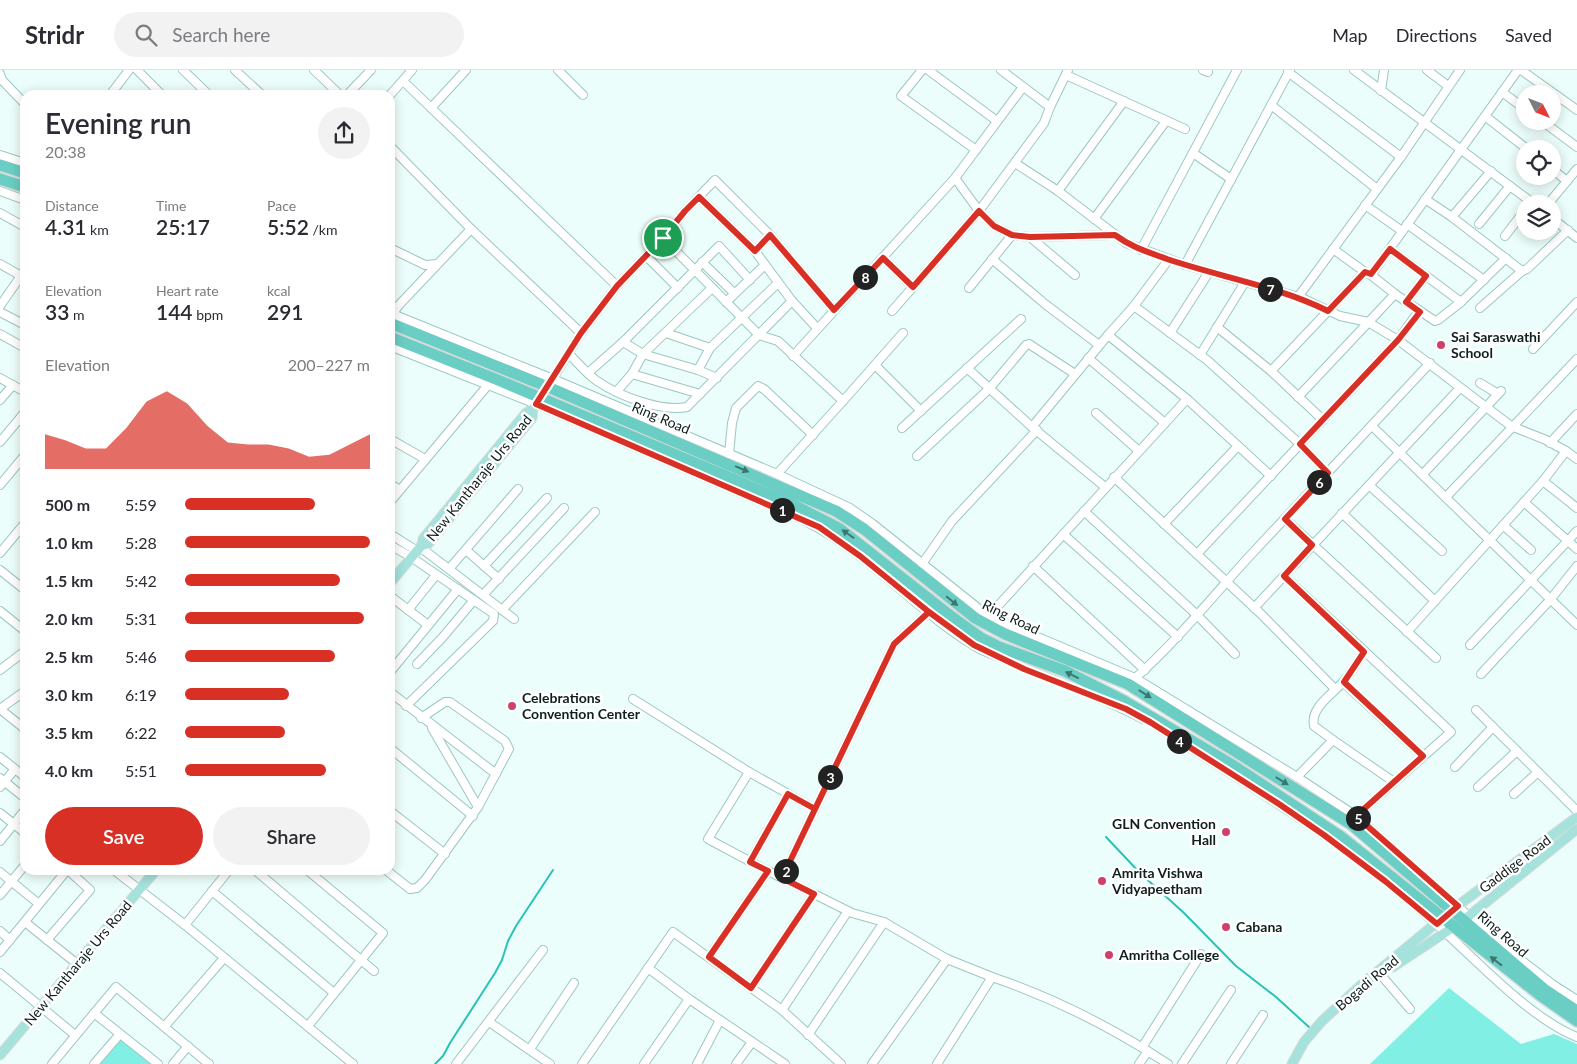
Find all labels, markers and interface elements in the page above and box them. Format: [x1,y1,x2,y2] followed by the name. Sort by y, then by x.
[114,12,464,57] search box
[25,20,84,49] text: Stridr
[132,21,160,49] icon: search
[172,23,270,46] text: Search here
[1332,24,1368,46] text: Map
[1396,24,1477,46] text: Directions
[1505,24,1552,46] text: Saved
[1516,85,1561,130] north arrow
[1516,85,1561,240] map controls
[45,106,191,140] text: Evening run
[318,107,370,159] button: share
[1516,140,1561,185] button: locate
[45,142,86,161] text: 20:38
[1516,195,1561,240] button: layers
[45,197,99,214] text: Distance
[156,197,187,214] text: Time
[267,197,296,214] text: Pace
[45,214,87,239] text: 4.31
[156,214,210,239] text: 25:17
[267,214,309,239] text: 5:52
[642,217,684,259] pin
[87,221,109,238] text: km
[309,221,337,238] text: /km
[649,224,677,252] icon: arrive
[852,264,878,290] pin: 8
[861,269,870,286] text: 8
[1258,276,1282,302] pin: 7
[1266,281,1275,298] text: 7
[45,282,102,299] text: Elevation
[156,282,219,299] text: Heart rate
[267,282,291,299] text: kcal
[45,299,69,324] text: 33
[156,299,193,324] text: 144
[267,299,304,324] text: 291
[69,306,84,323] text: m
[193,306,223,323] text: bpm
[1451,328,1541,361] place label: Sai Saraswathi School
[1435,339,1447,351] marker: Sai Saraswathi School
[45,355,110,374] text: Elevation
[288,355,370,374] text: 200–227 m
[629,398,693,437] street label: Ring Road
[422,411,535,544] street label: New Kantharaje Urs Road
[735,466,749,474] one-way arrow
[1306,470,1332,494] pin: 6
[1315,474,1324,491] text: 6
[45,495,90,514] text: 500 m
[125,495,157,514] text: 5:59
[770,498,794,522] pin: 1
[778,502,787,519] text: 1
[841,529,855,539] one-way arrow
[45,533,93,552] text: 1.0 km
[125,533,157,552] text: 5:28
[45,571,93,590] text: 1.5 km
[125,571,157,590] text: 5:42
[946,595,959,606] one-way arrow
[980,595,1043,638] street label: Ring Road
[45,609,93,628] text: 2.0 km
[125,609,157,628] text: 5:31
[45,647,93,666] text: 2.5 km
[125,647,157,666] text: 5:46
[1065,671,1080,679] one-way arrow
[45,685,93,704] text: 3.0 km
[125,685,157,704] text: 6:19
[522,689,641,722] place label: Celebrations Convention Center
[1138,690,1151,699] one-way arrow
[506,700,518,712] marker: Celebrations Convention Center
[45,723,93,742] text: 3.5 km
[125,723,157,742] text: 6:22
[1166,728,1192,754] pin: 4
[1175,733,1184,750] text: 4
[45,761,93,780] text: 4.0 km
[125,761,157,780] text: 5:51
[818,764,842,790] pin: 3
[826,769,835,786] text: 3
[1276,776,1289,785] one-way arrow
[1346,806,1370,830] pin: 5
[45,807,203,865] button: Save
[213,807,370,865] button: Share
[1354,810,1363,827] text: 5
[1112,815,1216,848] place label: GLN Convention Hall
[1220,826,1232,838] marker: GLN Convention Hall
[1475,831,1554,896] street label: Gaddige Road
[774,858,798,884] pin: 2
[782,863,791,880] text: 2
[1111,864,1203,897] place label: Amrita Vishwa Vidyapeetham
[1096,875,1108,887] marker: Amrita Vishwa Vidyapeetham
[20,897,135,1029] street label: New Kantharaje Urs Road
[1474,907,1532,960] street label: Ring Road
[1236,918,1282,935] place label: Cabana
[1220,921,1232,933] marker: Cabana
[1118,946,1220,963] place label: Amritha College
[1103,949,1115,961] marker: Amritha College
[1332,951,1402,1014] street label: Bogadi Road
[1490,955,1503,966] one-way arrow

